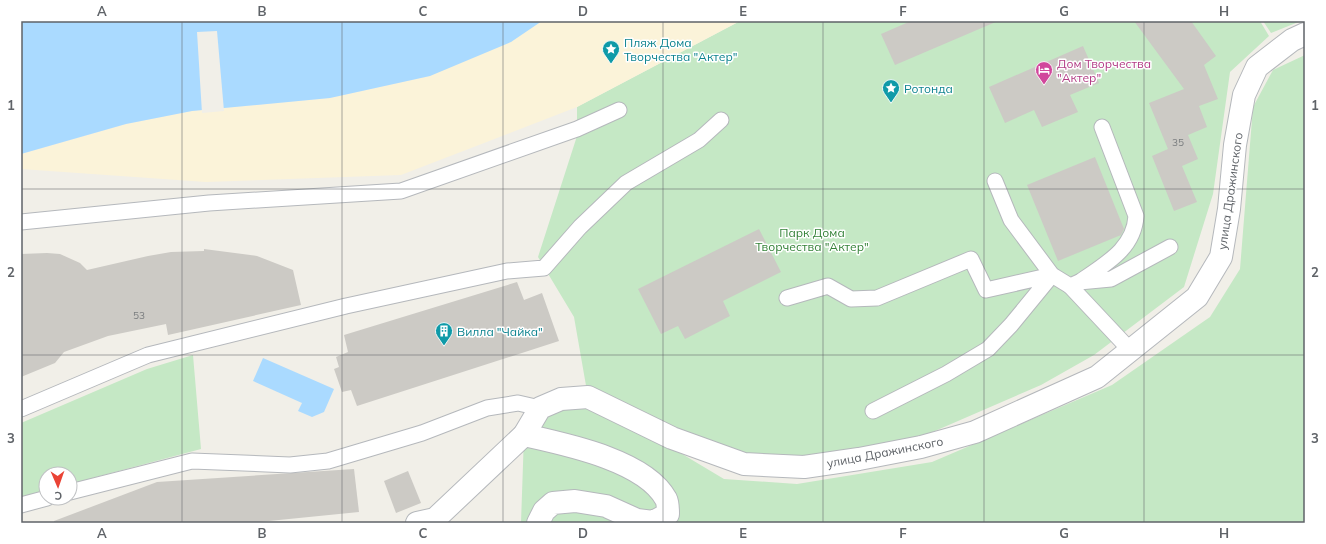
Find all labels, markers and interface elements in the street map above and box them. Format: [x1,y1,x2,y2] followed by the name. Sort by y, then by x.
[97,3,107,19] text: A
[258,3,267,19] text: B
[419,3,428,19] text: C
[578,3,588,19] text: D
[739,3,747,19] text: E
[899,3,907,19] text: F
[1059,3,1069,19] text: G
[1219,3,1229,19] text: H
[624,35,737,64] place label: Пляж Дома Творчества "Актер"
[601,39,621,64] place icon: Пляж Дома Творчества "Актер"
[1057,56,1151,85] place label: Дом Творчества "Актер"
[1034,60,1054,85] hotel icon: Дом Творчества "Актер"
[881,78,901,103] place icon: Ротонда
[904,81,953,96] place label: Ротонда
[7,97,15,113] text: 1
[1311,97,1319,113] text: 1
[1214,131,1246,251] street label: улица Дражинского
[1172,136,1184,149] house number: 35
[755,225,869,254] park label: Парк Дома Творчества "Актер"
[7,264,15,280] text: 2
[1311,264,1319,280] text: 2
[133,309,145,322] house number: 53
[434,321,454,346] building icon: Вилла "Чайка"
[457,324,543,339] place label: Вилла "Чайка"
[7,430,15,446] text: 3
[1311,430,1319,446] text: 3
[826,433,944,471] street label: улица Дражинского
[38,466,78,506] north arrow
[54,489,62,503] text: С
[97,525,107,541] text: A
[258,525,267,541] text: B
[419,525,428,541] text: C
[578,525,588,541] text: D
[739,525,747,541] text: E
[899,525,907,541] text: F
[1059,525,1069,541] text: G
[1219,525,1229,541] text: H

